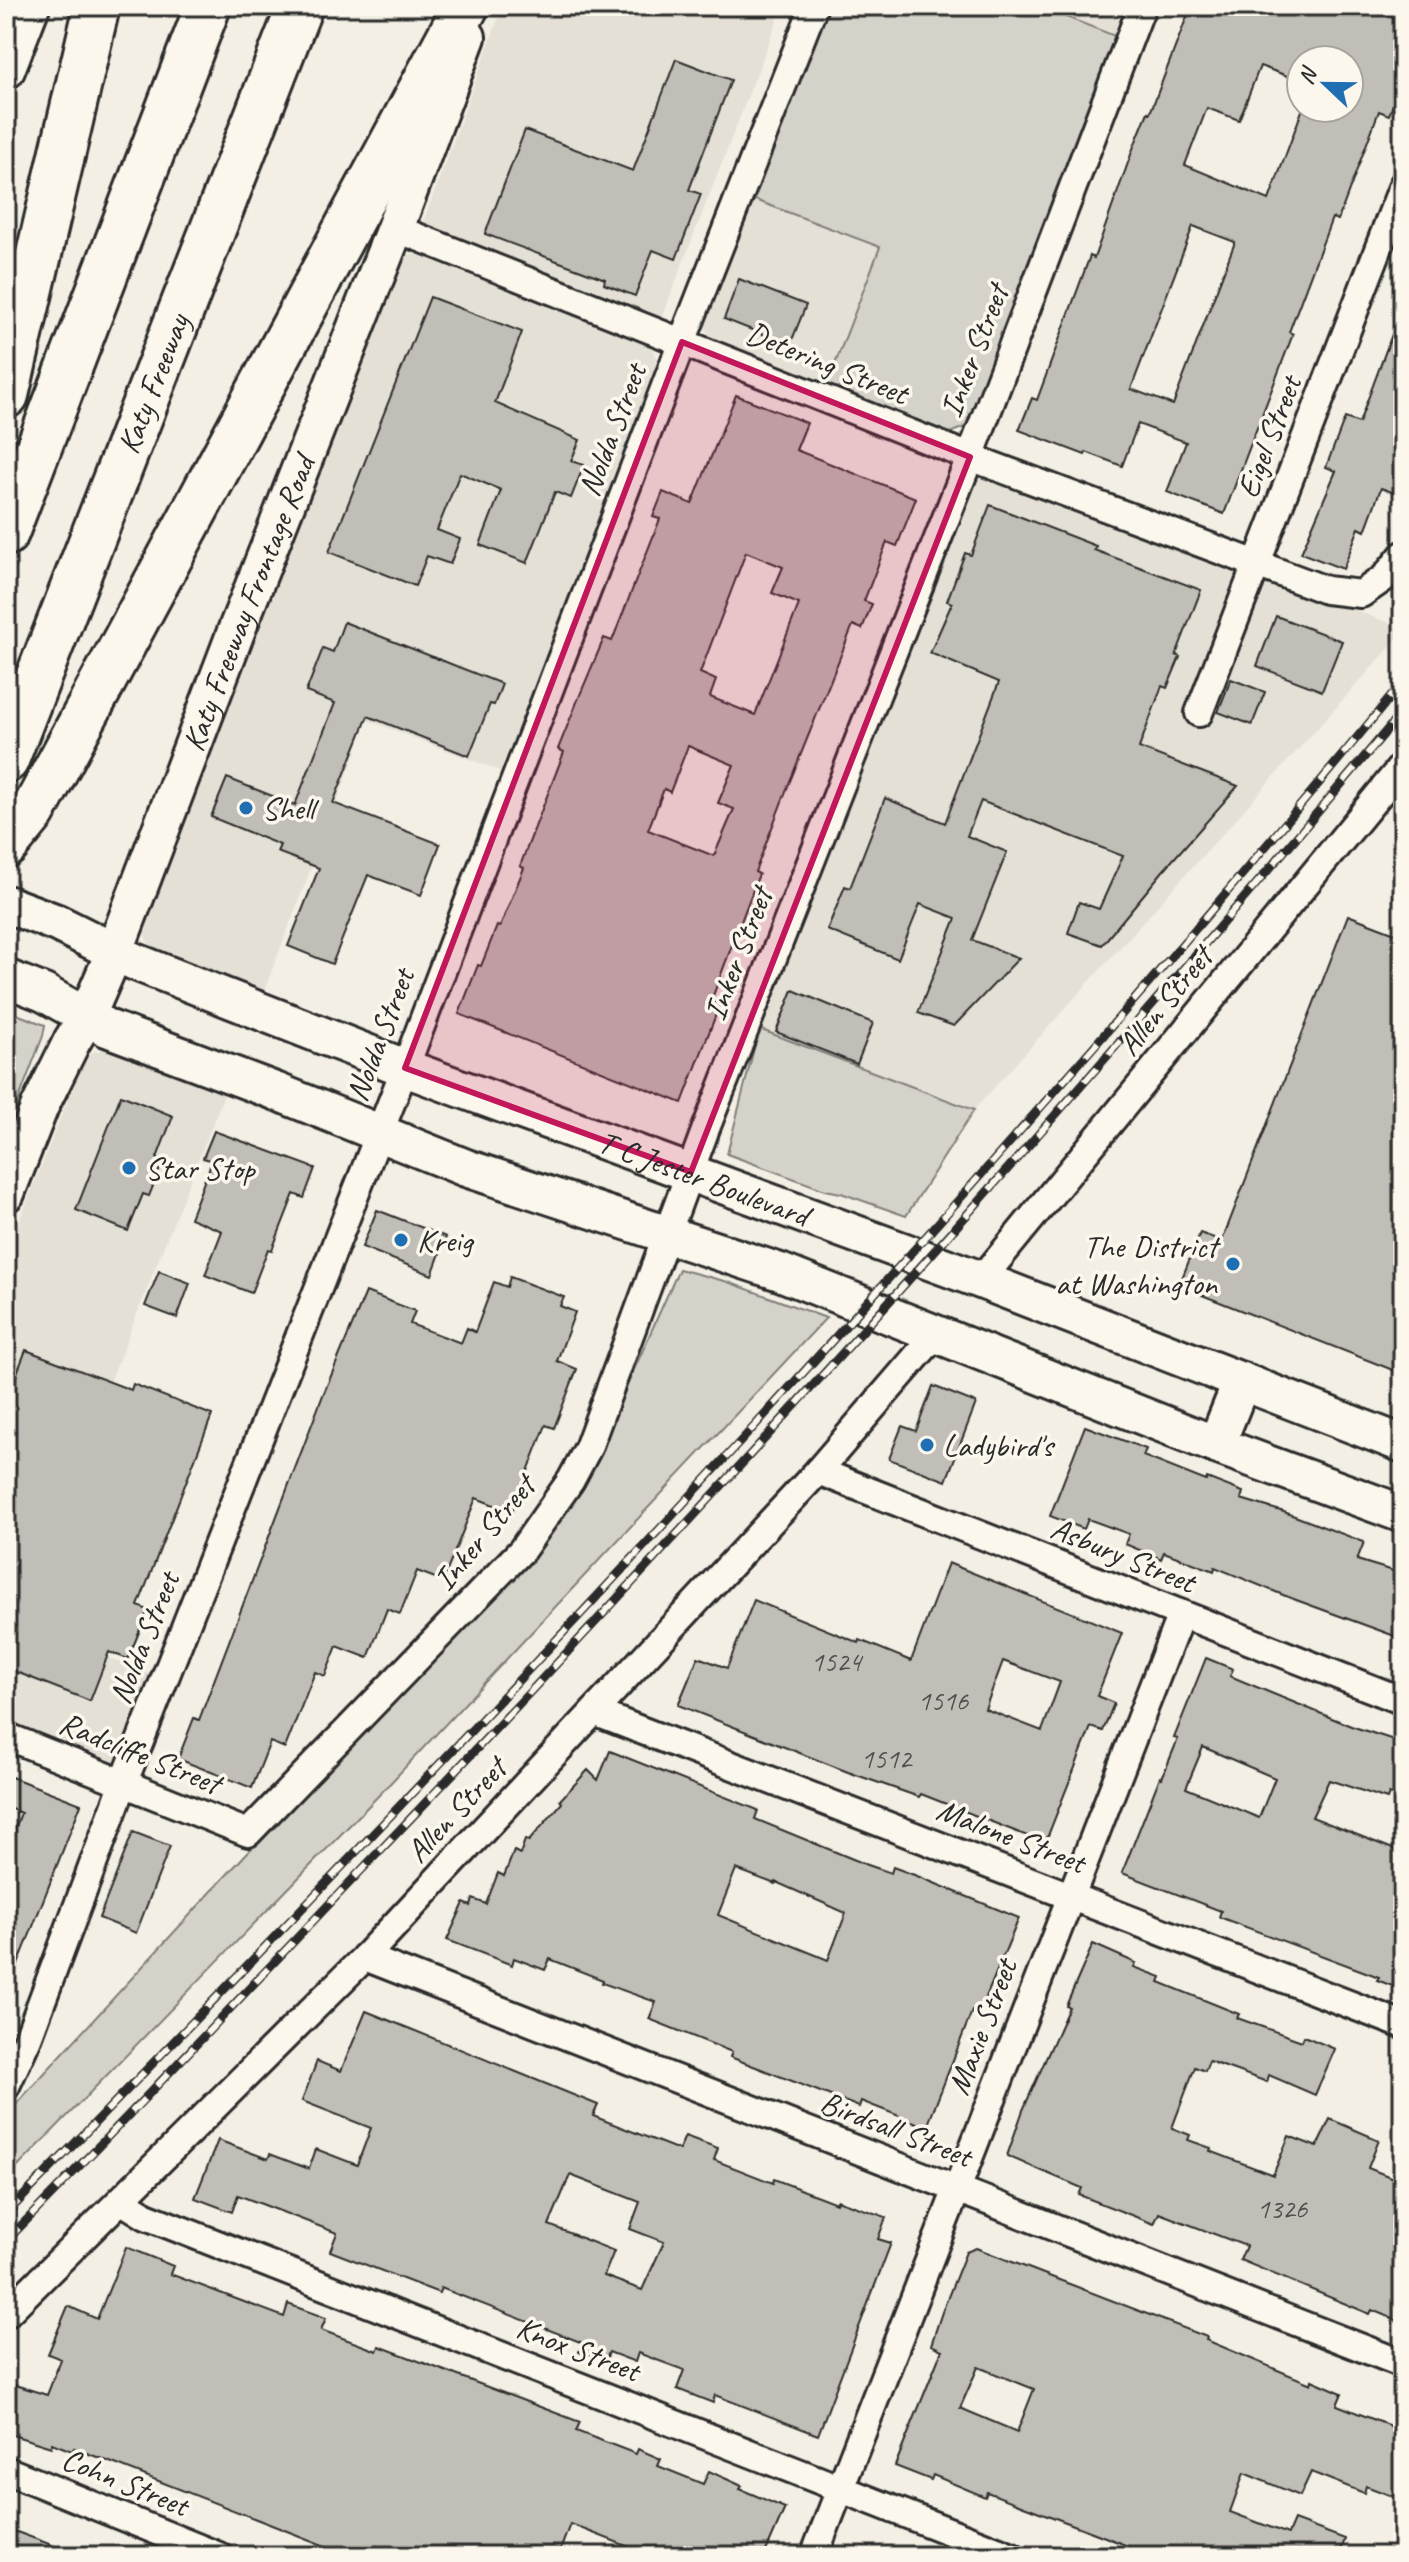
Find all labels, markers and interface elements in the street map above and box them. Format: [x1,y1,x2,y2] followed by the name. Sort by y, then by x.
[1285,44,1365,124] north arrow
[1292,62,1324,88] text: N
[930,275,1019,423] street label: Inker Street
[107,306,199,459] street label: Katy Freeway
[740,312,917,415] street label: Detering Street
[568,355,657,502] street label: Nolda Street
[1227,367,1312,504] street label: Eigel Street
[172,446,325,756] street label: Katy Freeway Frontage Road
[262,788,320,829] place label: Shell
[237,799,255,817] marker: Shell
[694,878,783,1026] street label: Inker Street
[1108,935,1224,1064] street label: Allen Street
[336,960,425,1107] street label: Nolda Street
[593,1121,819,1237] street label: T C Jester Boulevard
[145,1148,256,1189] place label: Star Stop
[120,1159,138,1177] marker: Star Stop
[417,1220,475,1261] place label: Kreig
[1055,1226,1221,1304] place label: The District at Washington
[392,1231,410,1249] marker: Kreig
[1224,1255,1242,1273] marker: The District at Washington
[943,1425,1056,1466] place label: Ladybird's
[918,1436,936,1454] marker: Ladybird's
[424,1464,547,1599] street label: Inker Street
[1045,1508,1204,1604] street label: Asbury Street
[99,1563,190,1710] street label: Nolda Street
[811,1644,864,1679] house number: 1524
[918,1683,970,1718] house number: 1516
[54,1702,231,1805] street label: Radcliffe Street
[861,1741,914,1776] house number: 1512
[397,1746,518,1871] street label: Allen Street
[931,1789,1094,1884] street label: Malone Street
[938,1951,1028,2100] street label: Maxie Street
[815,2081,980,2178] street label: Birdsall Street
[1257,2191,1309,2226] house number: 1326
[511,2307,648,2392] street label: Knox Street
[56,2438,197,2527] street label: Cohn Street

